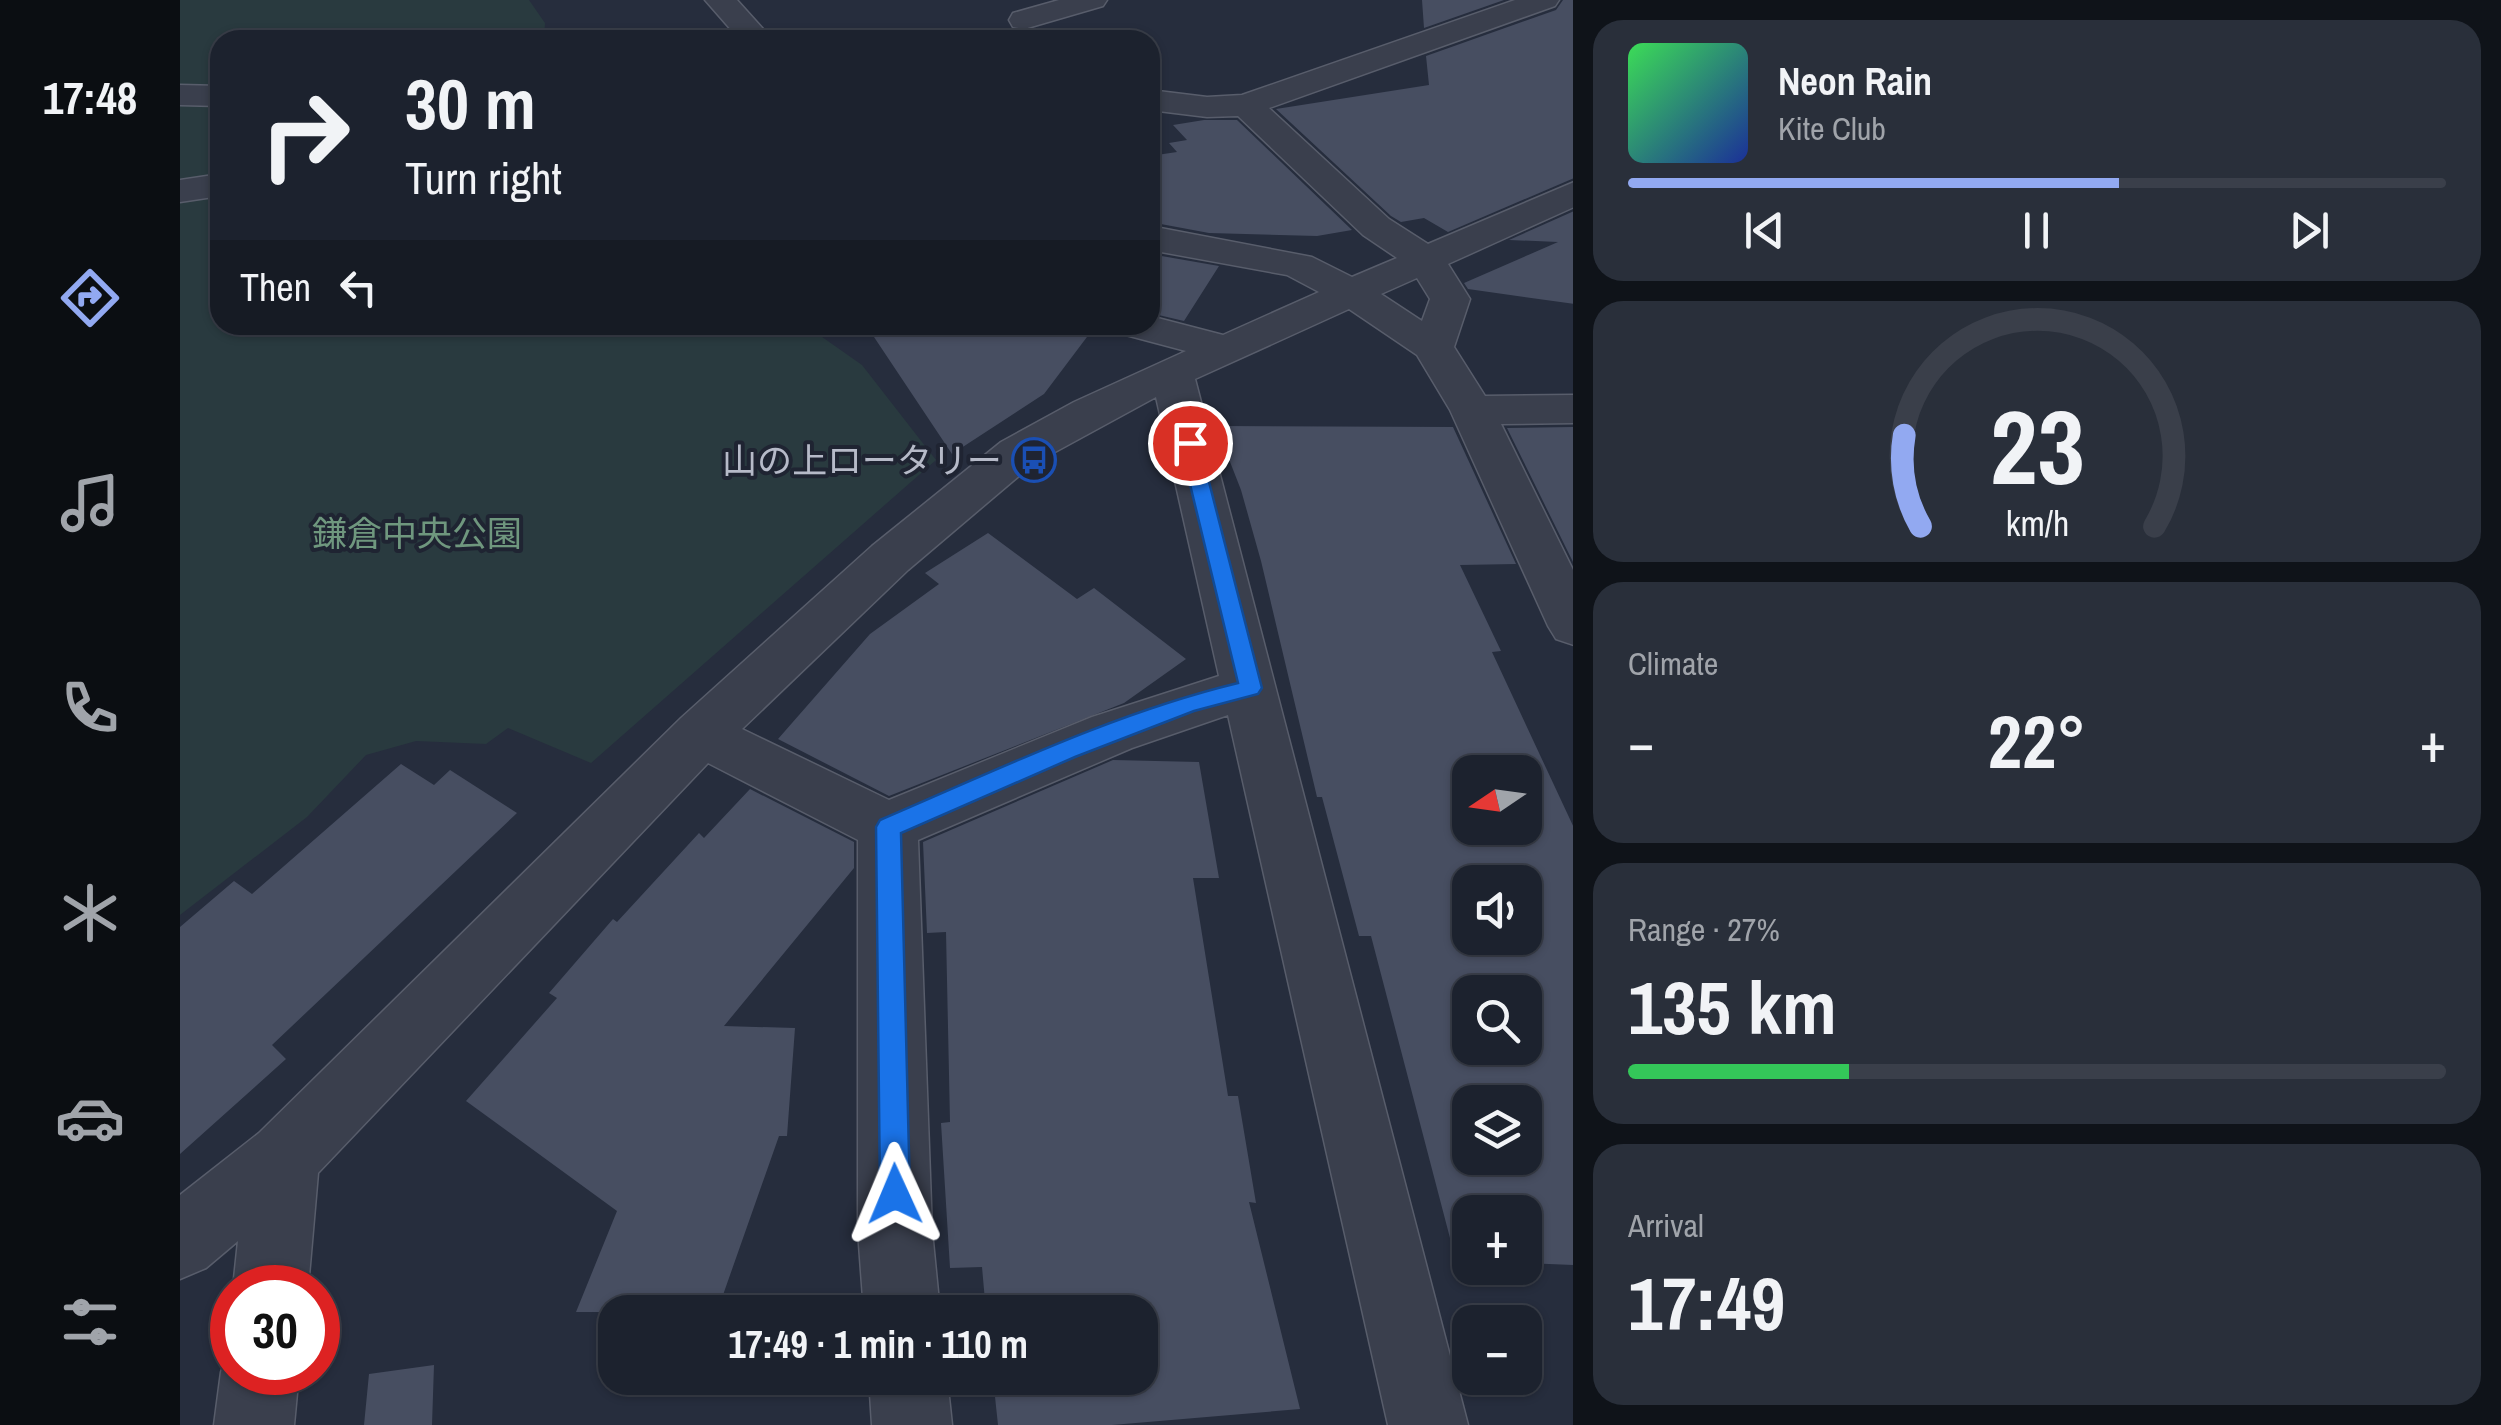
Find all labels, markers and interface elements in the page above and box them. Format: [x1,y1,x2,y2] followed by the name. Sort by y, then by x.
[1778,56,1932,107] text: Neon Rain
[405,57,536,151] text: 30 m
[43,67,137,128] text: 17:48
[240,70,370,200] icon: right
[1778,107,1886,150] text: Kite Club
[405,147,562,208] text: Turn right
[1737,203,1792,258] icon: previous
[2009,203,2064,258] icon: pause
[2282,203,2337,258] icon: next
[331,260,386,315] icon: left
[240,262,311,313] text: Then
[55,263,125,333] icon: directions
[1990,376,2084,516] text: 23
[1148,401,1233,486] pin
[1163,416,1218,471] icon: arrive
[722,437,1002,484] place label: 山の上ロータリー
[1011,437,1057,483] bus stop icon: 山の上ロータリー
[55,468,125,538] icon: music
[2005,499,2069,547] text: km/h
[312,510,522,557] park label: 鎌倉中央公園
[1628,642,1718,685] text: Climate
[55,673,125,743] icon: phone
[1988,690,2086,791] text: 22°
[1628,705,1654,779] text: −
[2420,705,2446,779] text: +
[1452,755,1542,845] north arrow
[1452,755,1542,1395] map controls
[1452,865,1542,955] button: sound
[55,878,125,948] icon: climate
[1628,908,1780,951] text: Range · 27%
[1628,956,1837,1057] text: 135 km
[1452,975,1542,1065] button: search
[55,1083,125,1153] icon: car
[1452,1085,1542,1175] button: layers
[843,1142,947,1246] position arrow
[1452,1195,1542,1285] button: +
[1628,1204,1704,1247] text: Arrival
[1628,1252,1785,1353] text: 17:49
[210,1265,340,1395] speed limit sign: 30
[55,1287,125,1357] icon: filters
[1452,1305,1542,1395] button: −
[728,1319,1028,1370] text: 17:49 · 1 min · 110 m

